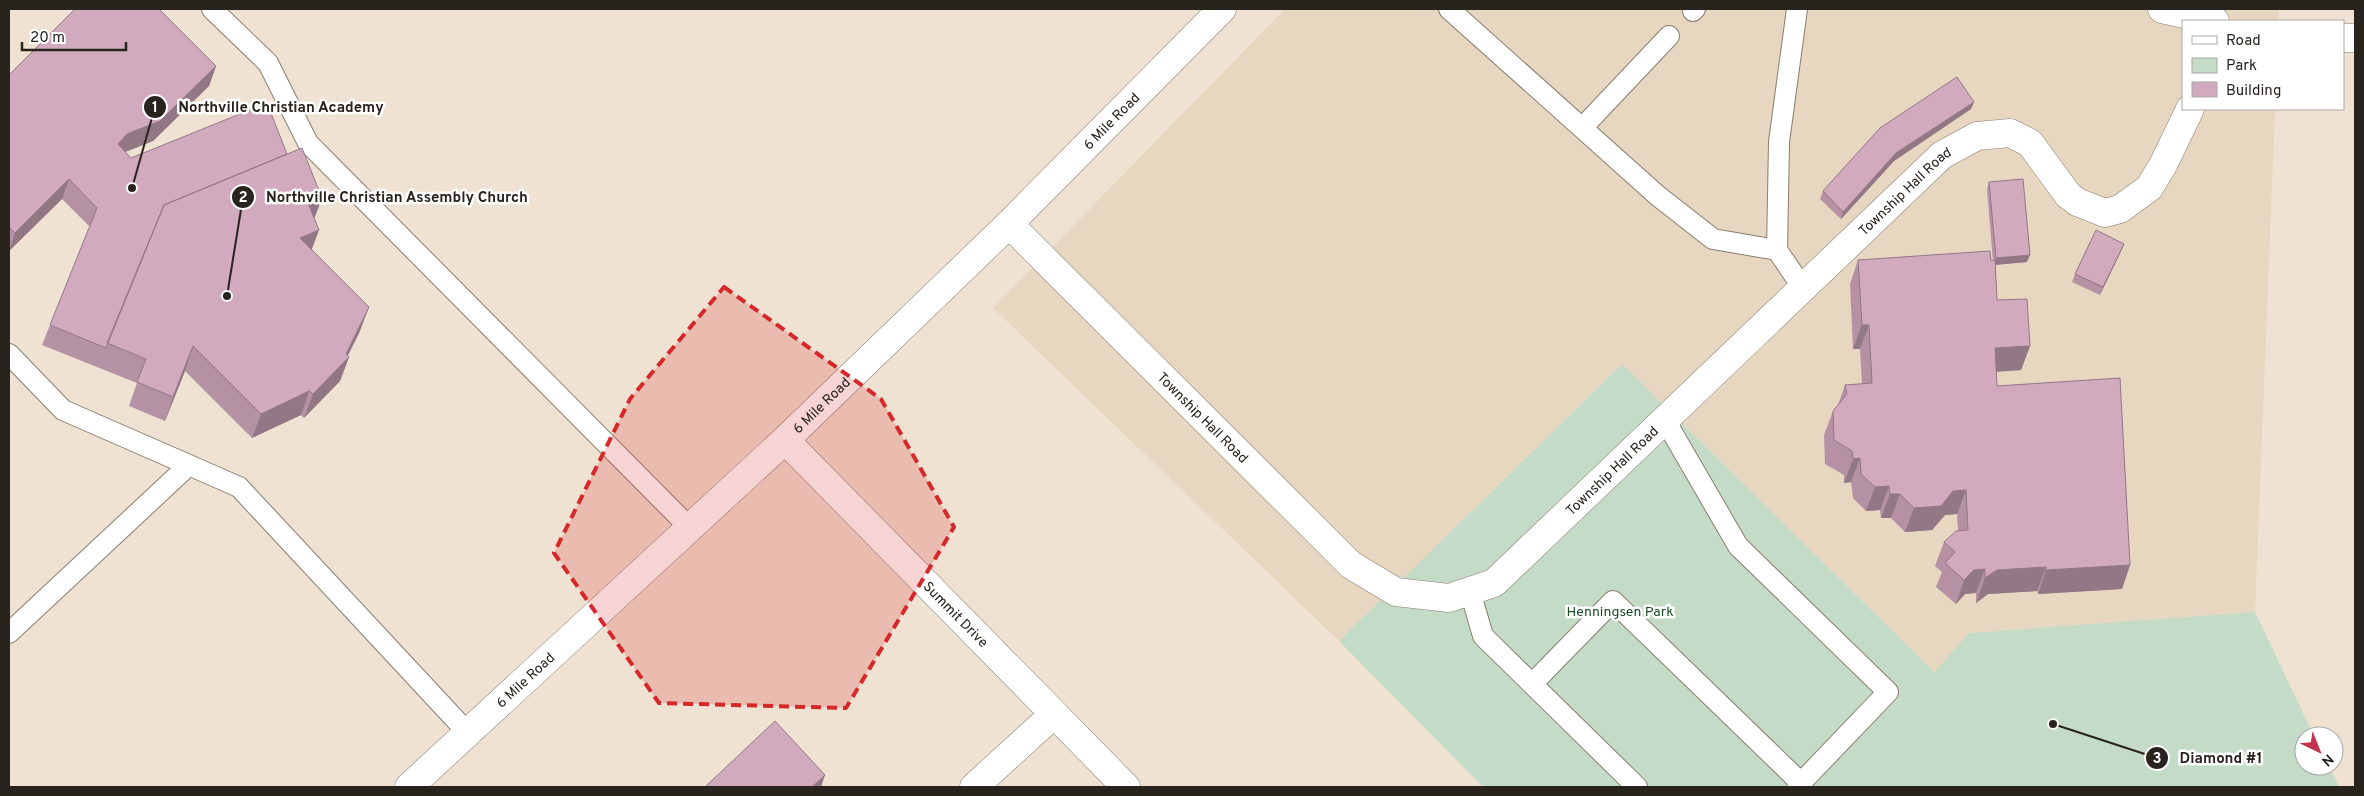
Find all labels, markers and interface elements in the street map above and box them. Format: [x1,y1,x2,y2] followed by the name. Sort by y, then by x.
[22,20,126,52] scale bar
[2182,20,2344,110] legend
[30,29,65,48] text: 20 m
[2226,32,2261,51] text: Road
[2226,57,2257,76] text: Park
[2226,82,2281,101] text: Building
[1080,90,1144,154] street label: 6 Mile Road
[143,92,394,122] callout: Northville Christian Academy
[152,99,158,118] text: 1
[178,99,384,118] text: Northville Christian Academy
[1856,145,1955,240] street label: Township Hall Road
[231,182,538,212] callout: Northville Christian Assembly Church
[238,189,248,208] text: 2
[266,189,528,208] text: Northville Christian Assembly Church
[1153,370,1251,467] street label: Township Hall Road
[790,375,855,438] street label: 6 Mile Road
[1563,423,1663,520] street label: Township Hall Road
[919,579,991,652] street label: Summit Drive
[1566,604,1674,621] park label: Henningsen Park
[493,650,559,712] street label: 6 Mile Road
[2294,726,2344,776] north arrow
[2144,743,2272,773] callout: Diamond #1
[2153,750,2162,769] text: 3
[2180,750,2262,769] text: Diamond #1
[2317,750,2336,769] text: N

